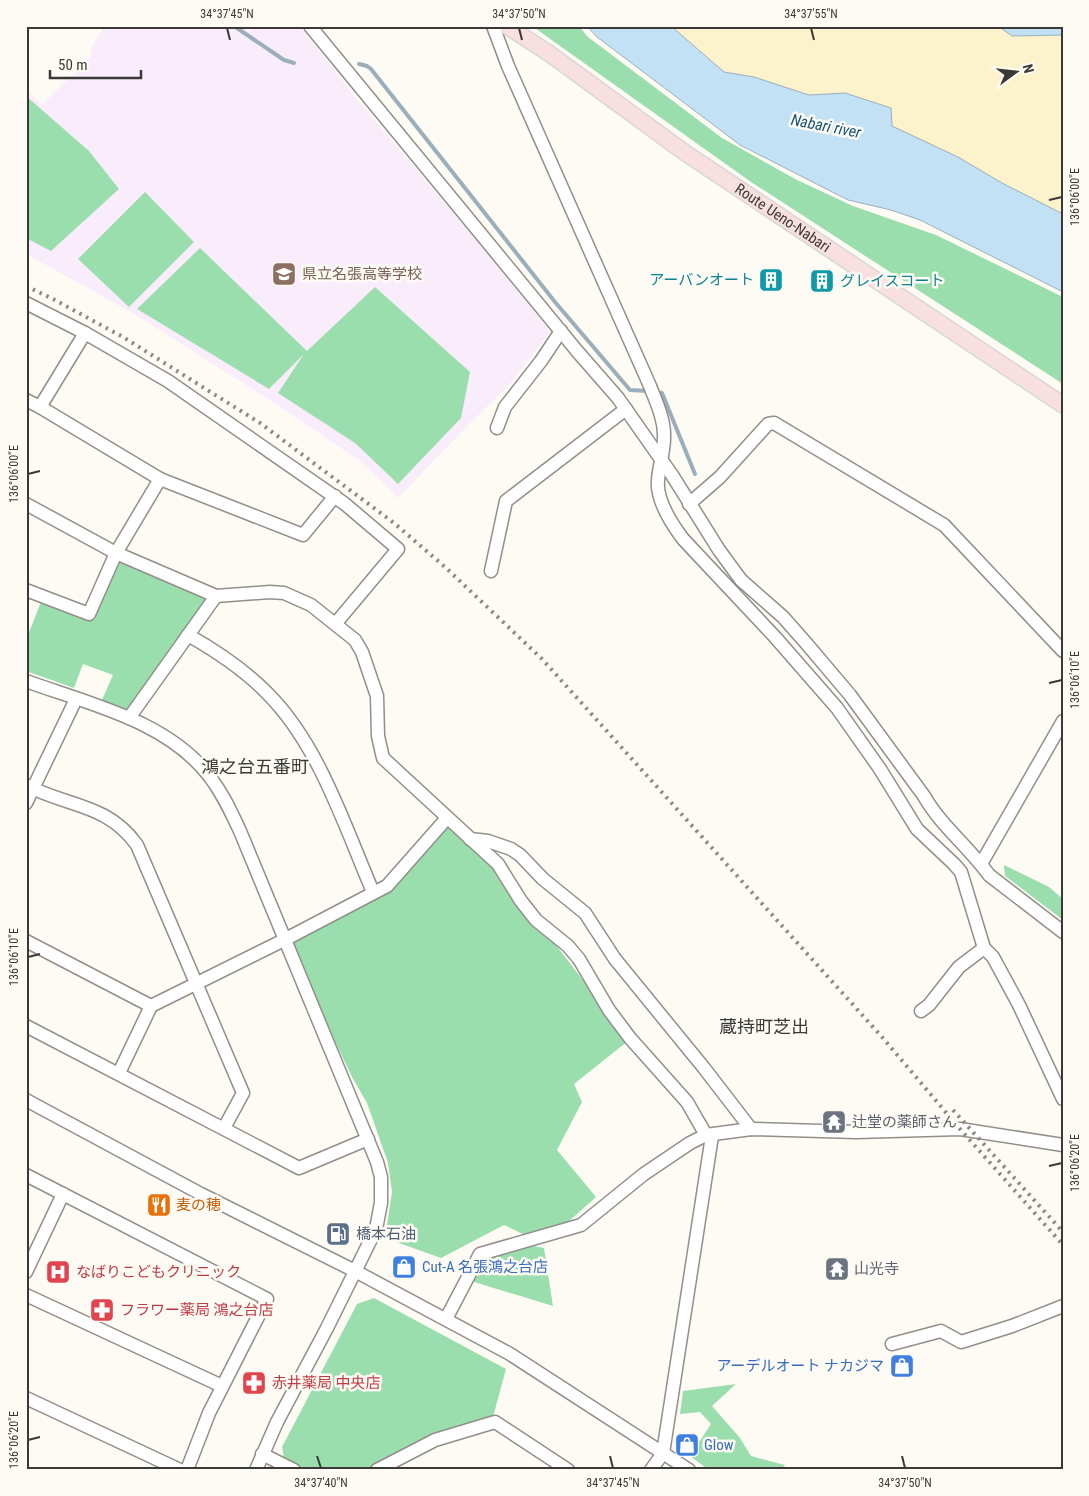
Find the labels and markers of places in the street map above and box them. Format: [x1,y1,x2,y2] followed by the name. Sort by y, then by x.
[271,261,297,287] school or university icon: 県立名張高等学校
[302,265,422,283] place label: 県立名張高等学校
[758,267,784,293] building icon: アーバンオート
[809,268,835,294] building icon: グレイスコート
[649,271,754,289] place label: アーバンオート
[840,272,945,290] place label: グレイスコート
[821,1109,847,1135] temple icon: 辻堂の薬師さん
[852,1113,957,1131] place label: 辻堂の薬師さん
[146,1192,172,1218] restaurant icon: 麦の穂
[176,1196,221,1214] place label: 麦の穂
[325,1221,351,1247] fuel station icon: 橋本石油
[356,1225,416,1243] place label: 橋本石油
[391,1254,417,1280] shop icon: Cut-A 名張鴻之台店
[824,1256,850,1282] temple icon: 山光寺
[422,1258,548,1276] place label: Cut-A 名張鴻之台店
[45,1259,71,1285] hospital icon: なばりこどもクリニック
[854,1260,899,1278] place label: 山光寺
[76,1263,241,1281] place label: なばりこどもクリニック
[89,1297,115,1323] pharmacy icon: フラワー薬局 鴻之台店
[120,1301,273,1319] place label: フラワー薬局 鴻之台店
[889,1353,915,1379] shop icon: アーデルオート ナカジマ
[716,1357,884,1375] place label: アーデルオート ナカジマ
[241,1370,267,1396] pharmacy icon: 赤井薬局 中央店
[272,1374,380,1392] place label: 赤井薬局 中央店
[674,1432,700,1458] shop icon: Glow
[704,1436,734,1454] place label: Glow

